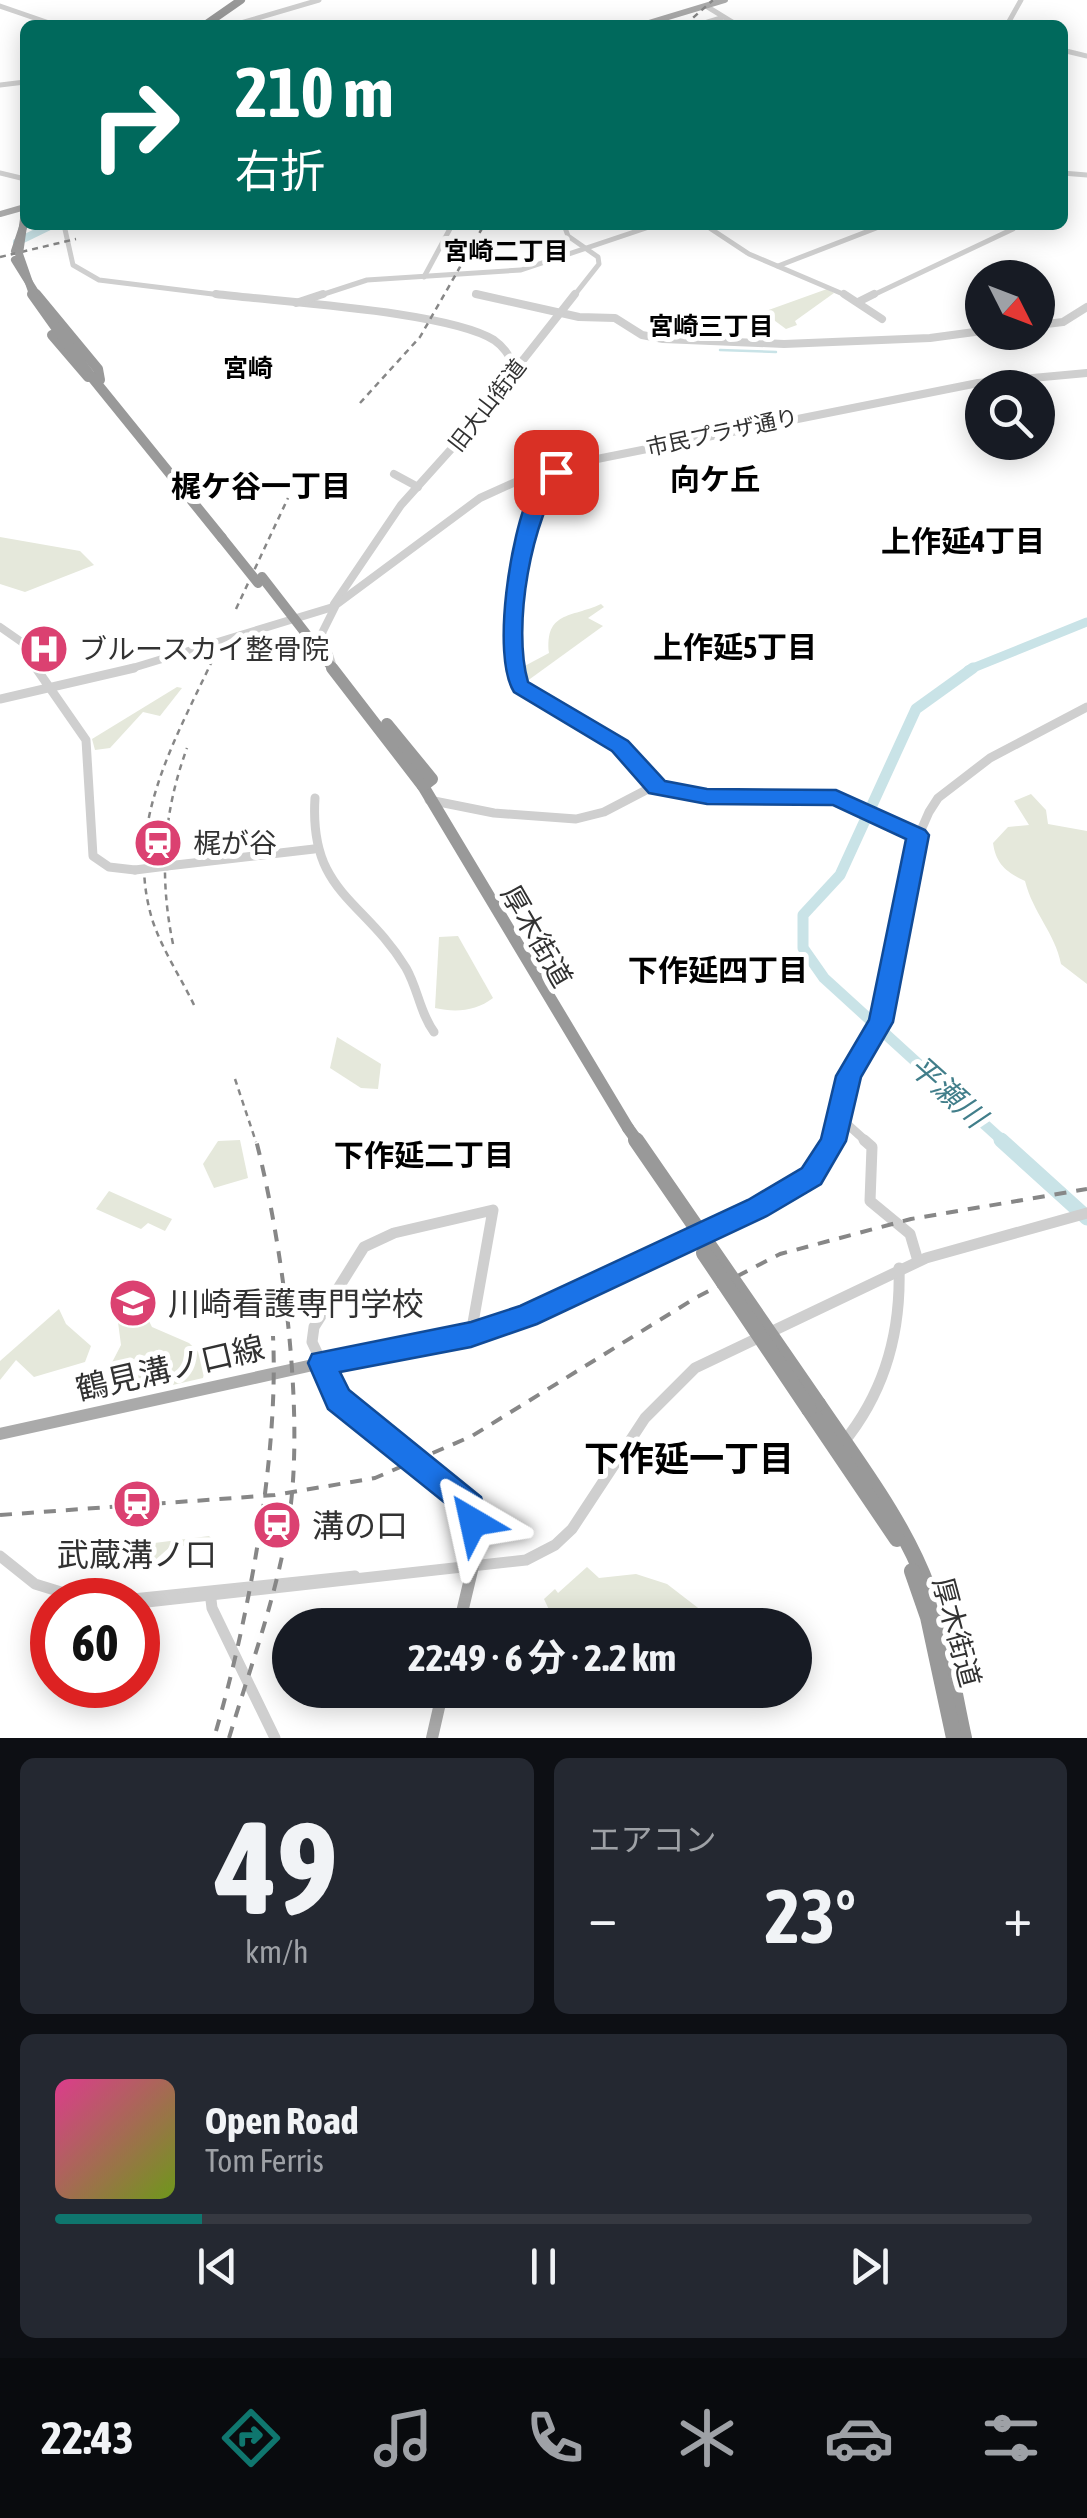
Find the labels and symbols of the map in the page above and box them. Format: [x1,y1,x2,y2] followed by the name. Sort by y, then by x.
[443,237,569,265] district label: 宮崎二丁目
[965,260,1055,350] north arrow
[648,312,774,340] district label: 宮崎三丁目
[223,354,273,382] district label: 宮崎
[443,354,531,456] street label: 旧大山街道
[644,403,800,461] street label: 市民プラザ通り
[514,430,599,515] pin
[670,462,760,496] district label: 向ケ丘
[171,469,351,503] district label: 梶ケ谷一丁目
[881,524,1045,558] district label: 上作延4丁目
[18,623,70,675] hospital icon: ブルースカイ整骨院
[653,630,817,664] district label: 上作延5丁目
[79,633,330,665] place label: ブルースカイ整骨院
[132,817,184,869] station icon: 梶が谷
[193,827,277,859] place label: 梶が谷
[495,879,579,993] street label: 厚木街道
[628,953,808,987] district label: 下作延四丁目
[903,1048,995,1136] water label: 平瀬川
[334,1138,514,1172] district label: 下作延二丁目
[107,1277,159,1329] school or university icon: 川崎看護専門学校
[168,1285,424,1322] place label: 川崎看護専門学校
[72,1328,268,1408] street label: 鶴見溝ノ口線
[584,1438,794,1478] district label: 下作延一丁目
[421,1470,525,1574] position arrow
[111,1478,163,1530] station icon: 武蔵溝ノ口
[251,1499,303,1551] station icon: 溝の口
[312,1507,408,1544] place label: 溝の口
[57,1536,217,1573] place label: 武蔵溝ノ口
[927,1574,987,1690] street label: 厚木街道
[30,1578,160,1708] speed limit sign: 60

